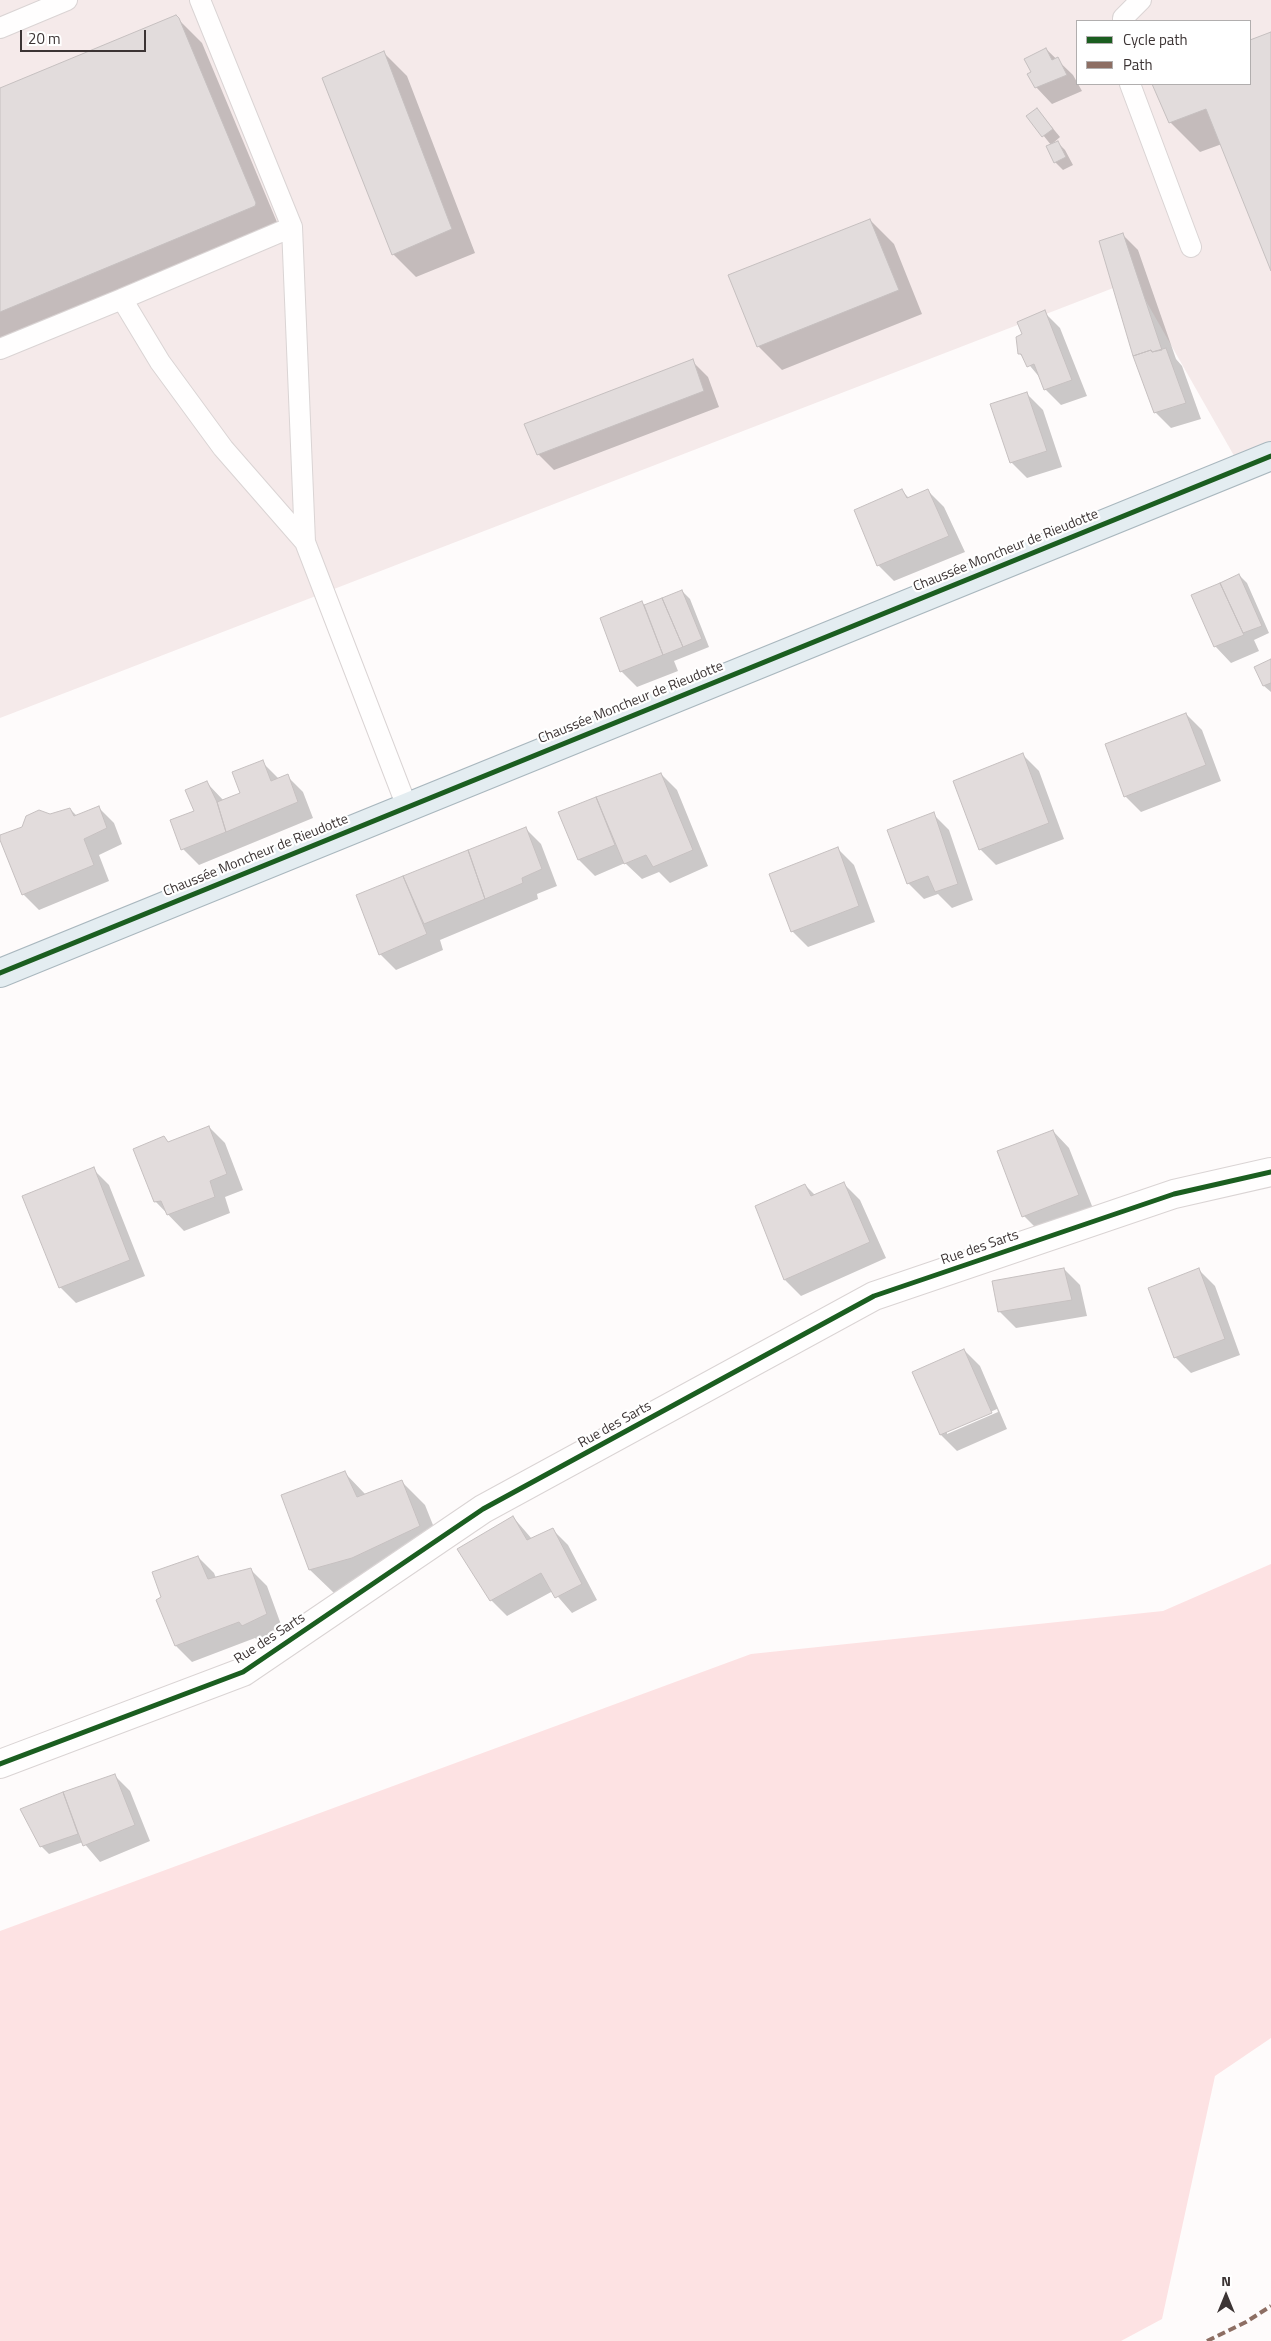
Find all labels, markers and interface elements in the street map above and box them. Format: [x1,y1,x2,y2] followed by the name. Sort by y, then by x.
[22,20,149,52] scale bar
[1076,20,1251,85] legend
[28,27,61,50] text: 20 m
[1123,28,1188,51] text: Cycle path
[1123,53,1153,76] text: Path
[911,506,1101,596] street label: Chaussée Moncheur de Rieudotte
[536,658,726,748] street label: Chaussée Moncheur de Rieudotte
[161,811,351,901] street label: Chaussée Moncheur de Rieudotte
[939,1227,1021,1269] street label: Rue des Sarts
[575,1398,655,1452] street label: Rue des Sarts
[231,1610,309,1668] street label: Rue des Sarts
[1221,2270,1231,2291] text: N
[1201,2271,1251,2321] north arrow

